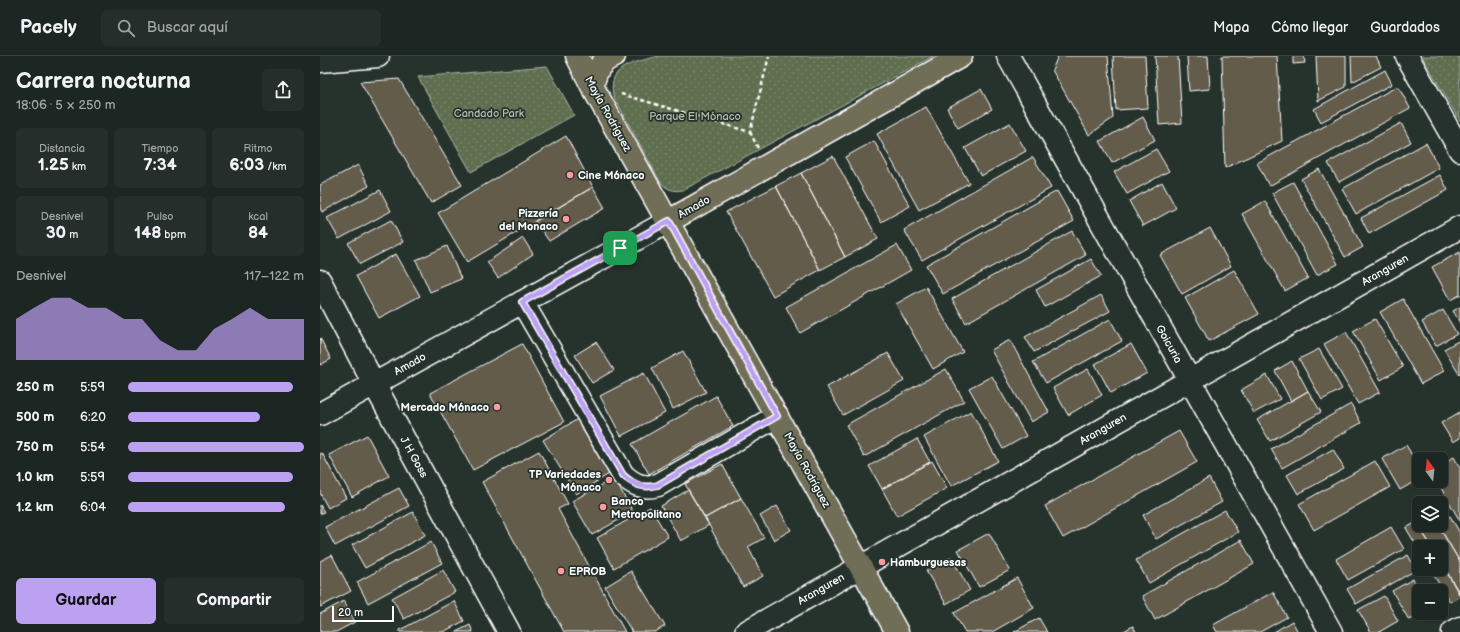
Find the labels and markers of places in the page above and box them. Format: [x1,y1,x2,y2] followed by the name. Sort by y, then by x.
[578,169,644,182] place label: Cine Mónaco
[565,170,575,180] marker: Cine Mónaco
[499,207,558,233] place label: Pizzería del Monaco
[561,214,571,224] marker: Pizzería del Monaco
[603,231,637,265] pin
[401,401,489,414] place label: Mercado Mónaco
[492,402,502,412] marker: Mercado Mónaco
[529,468,602,494] place label: TP Variedades Mónaco
[604,475,614,485] marker: TP Variedades Mónaco
[611,495,681,521] place label: Banco Metropolitano
[598,502,608,512] marker: Banco Metropolitano
[890,556,967,569] place label: Hamburguesas
[877,557,887,567] marker: Hamburguesas
[569,565,607,578] place label: EPROB
[556,566,566,576] marker: EPROB

